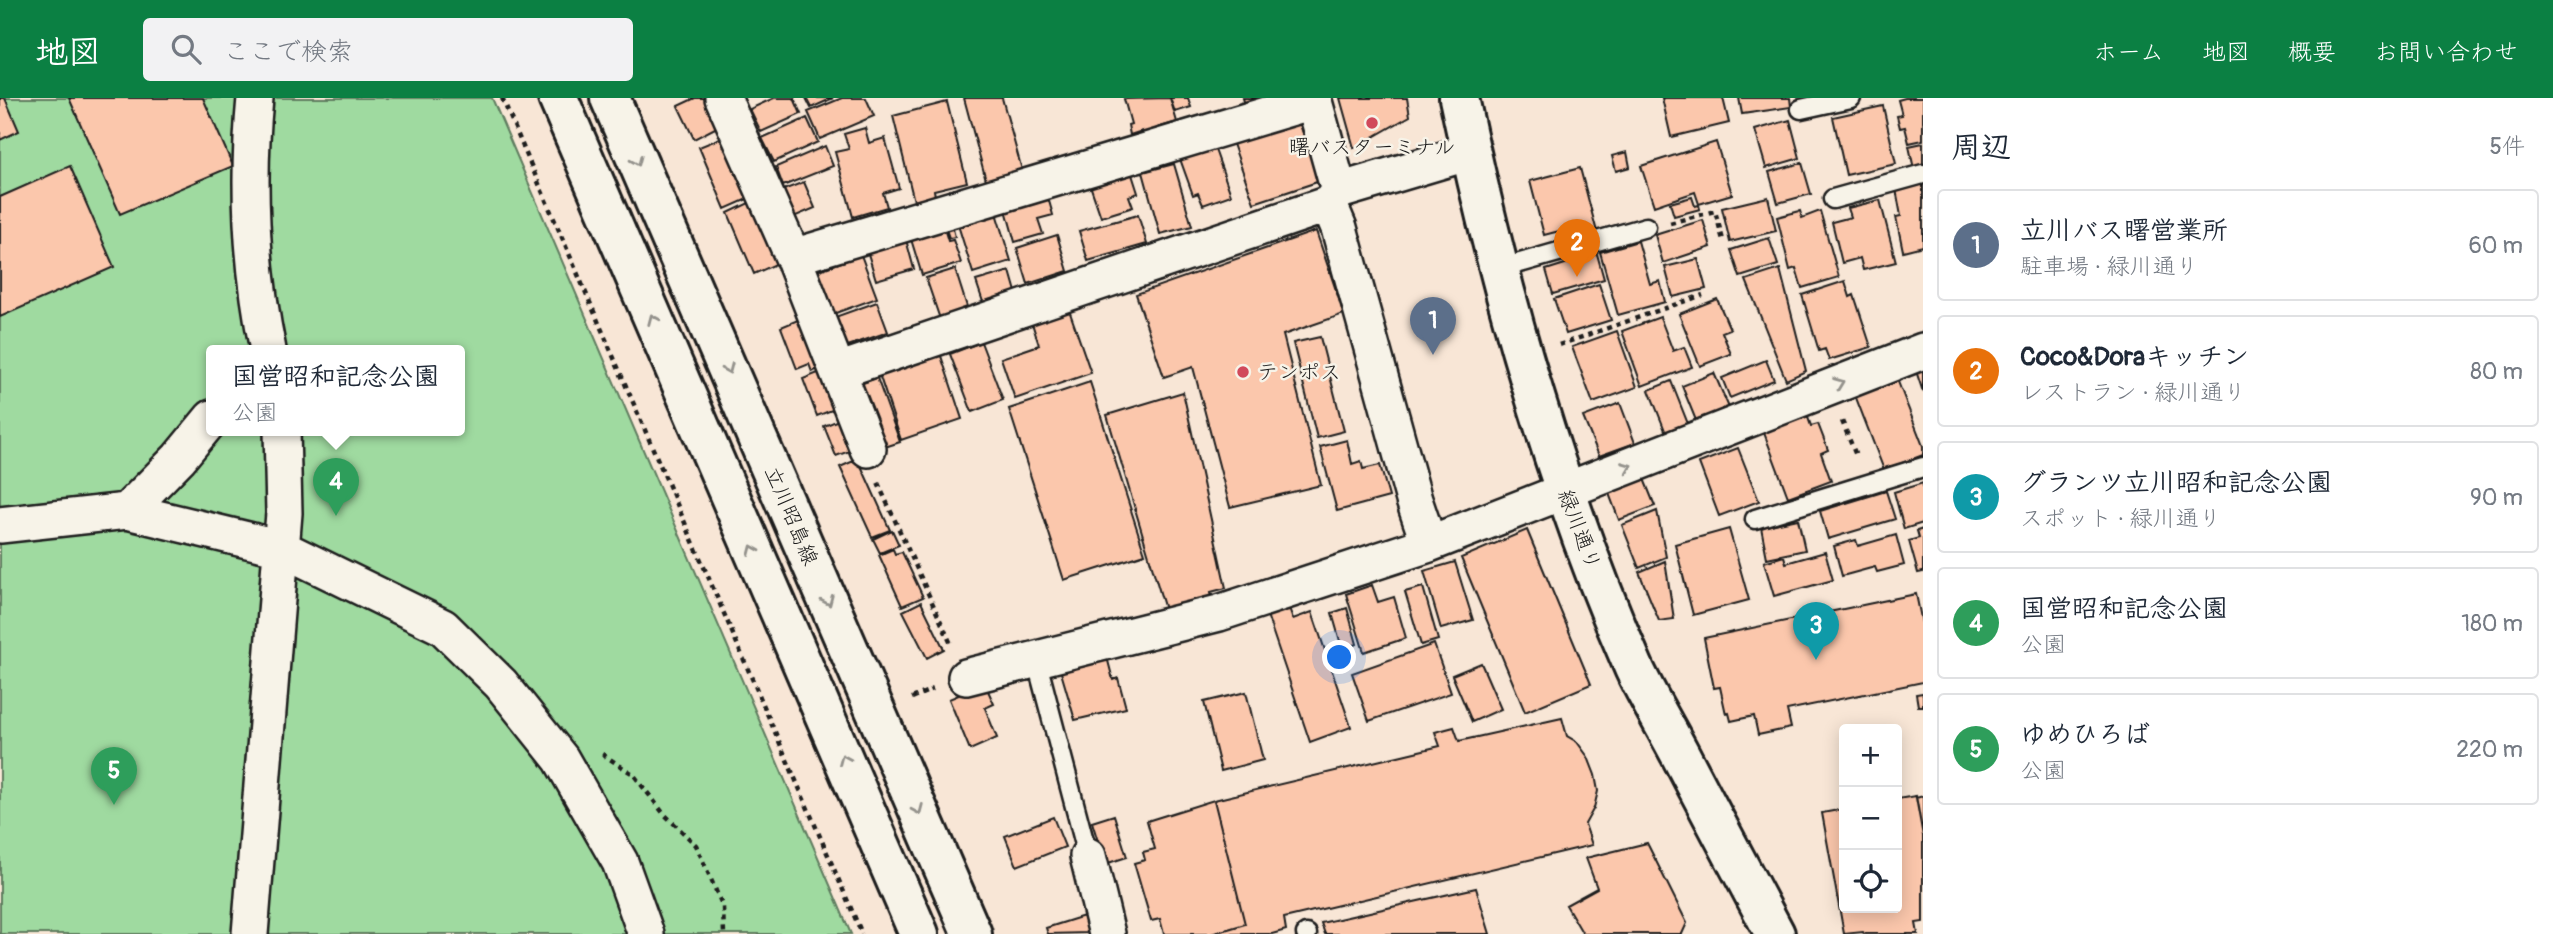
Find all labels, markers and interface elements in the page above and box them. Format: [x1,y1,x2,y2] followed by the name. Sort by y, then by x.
[143,18,633,81] search box
[167,30,205,68] icon: search
[35,32,101,73] text: 地図
[223,36,353,68] text: ここで検索
[2093,38,2164,67] text: ホーム
[2202,38,2250,67] text: 地図
[2288,38,2336,67] text: 概要
[2374,38,2518,67] text: お問い合わせ
[1364,115,1380,131] marker: 曙バスターミナル
[1951,129,2011,166] text: 周辺
[2490,132,2525,161] text: 5件
[1289,134,1455,161] place label: 曙バスターミナル
[629,153,643,166] one-way arrow
[2020,215,2228,247] text: 立川バス曙営業所
[1554,219,1600,277] pin: 2
[1972,231,1981,260] text: 1
[2468,231,2523,260] text: 60 m
[2020,252,2198,281] text: 駐車場 · 緑川通り
[1410,297,1456,355] pin: 1
[647,314,661,326] one-way arrow
[2020,341,2249,373] text: Coco&Doraキッチン
[206,345,465,436] popup
[1970,357,1982,386] text: 2
[2470,357,2523,386] text: 80 m
[1257,359,1341,386] place label: テンポス
[231,361,440,393] text: 国営昭和記念公園
[720,362,734,375] one-way arrow
[1235,364,1251,380] marker: テンポス
[1832,378,1844,392] one-way arrow
[2020,378,2246,407] text: レストラン · 緑川通り
[231,398,277,427] text: 公園
[313,458,359,516] pin: 4
[758,462,824,570] street label: 立川昭島線
[1621,462,1633,476] one-way arrow
[2020,467,2332,499] text: グランツ立川昭和記念公園
[1970,483,1982,512] text: 3
[2470,483,2523,512] text: 90 m
[1551,486,1607,574] street label: 緑川通り
[2020,504,2221,533] text: スポット · 緑川通り
[747,545,761,557] one-way arrow
[2020,593,2228,625] text: 国営昭和記念公園
[819,594,833,606] one-way arrow
[1793,602,1839,660] pin: 3
[1969,609,1983,638] text: 4
[2461,609,2523,638] text: 180 m
[2020,630,2066,659] text: 公園
[1322,640,1356,674] your location
[2020,719,2150,751] text: ゆめひろば
[1839,724,1902,913] map controls
[1839,724,1902,787] button: +
[1970,735,1982,764] text: 5
[2456,735,2523,764] text: 220 m
[91,747,137,805] pin: 5
[838,754,852,766] one-way arrow
[2020,756,2066,785] text: 公園
[1839,787,1902,850] button: −
[910,802,924,815] one-way arrow
[1839,850,1902,913] button: locate

